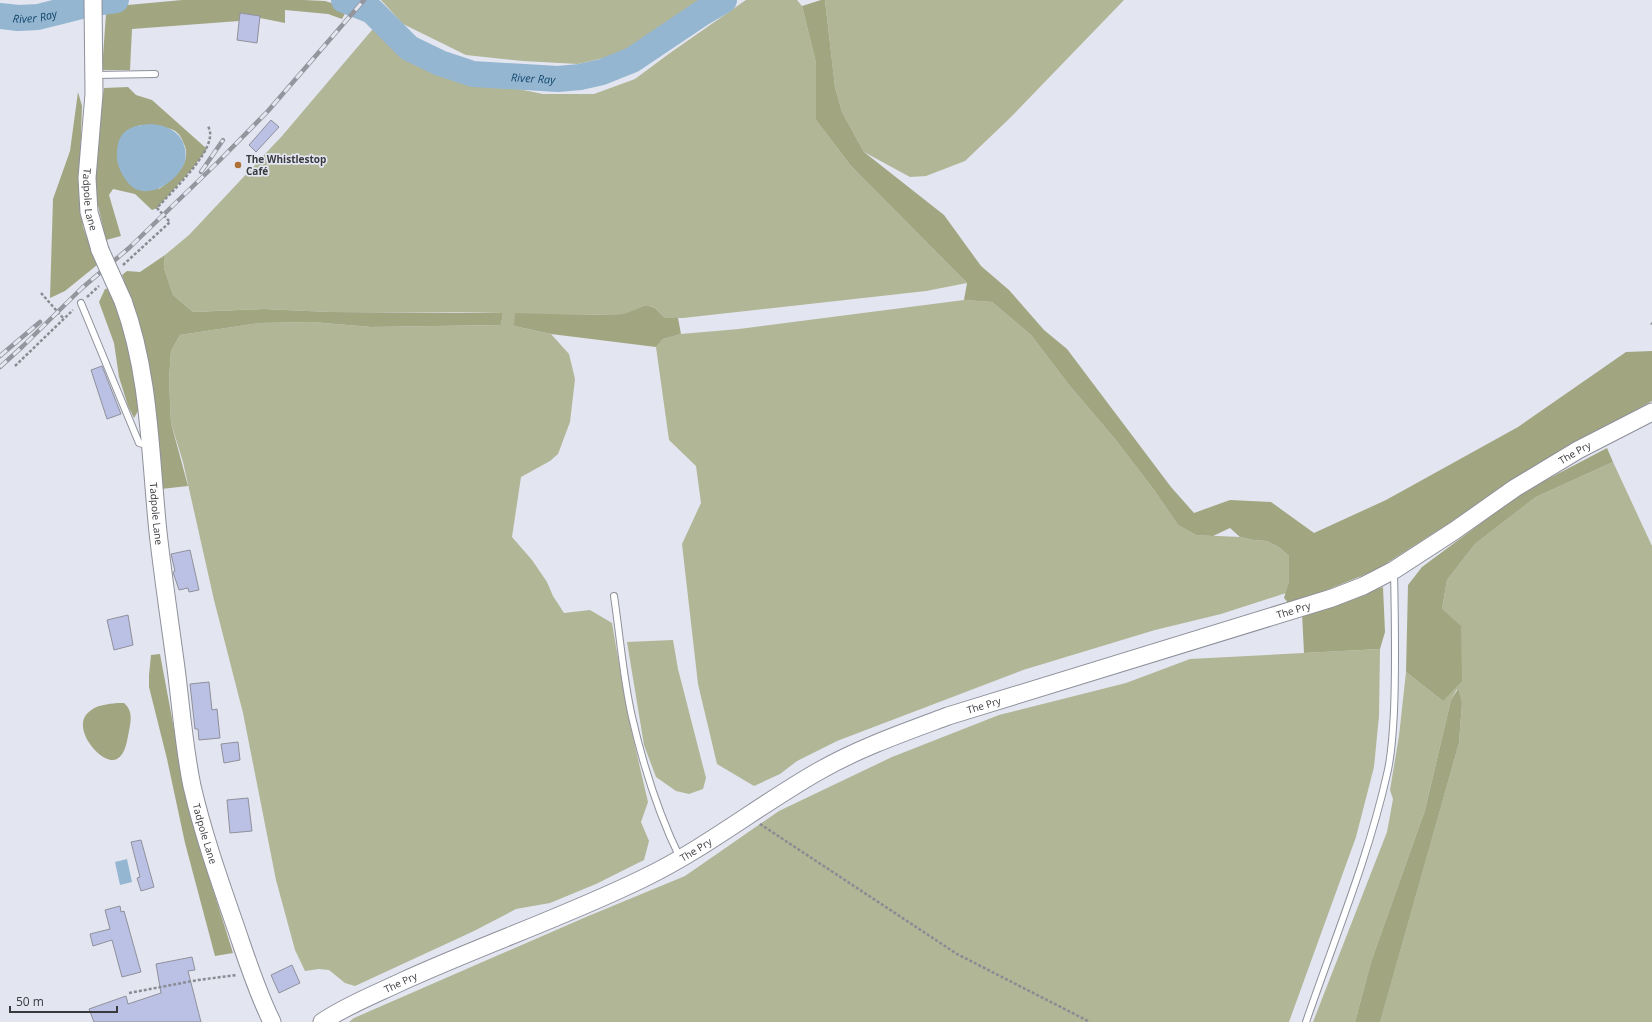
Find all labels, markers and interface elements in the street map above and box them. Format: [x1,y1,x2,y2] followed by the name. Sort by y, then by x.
[12,5,59,26] water label: River Ray
[511,69,557,86] water label: River Ray
[246,152,326,178] place label: The Whistlestop Café
[233,160,243,170] marker: The Whistlestop Café
[80,168,101,233] street label: Tadpole Lane
[1556,437,1594,467] street label: The Pry
[147,482,166,546] street label: Tadpole Lane
[1275,598,1313,622] street label: The Pry
[965,693,1003,717] street label: The Pry
[189,802,221,866] street label: Tadpole Lane
[677,834,715,865] street label: The Pry
[382,968,420,996] street label: The Pry
[10,988,117,1014] scale bar
[16,993,44,1010] text: 50 m

